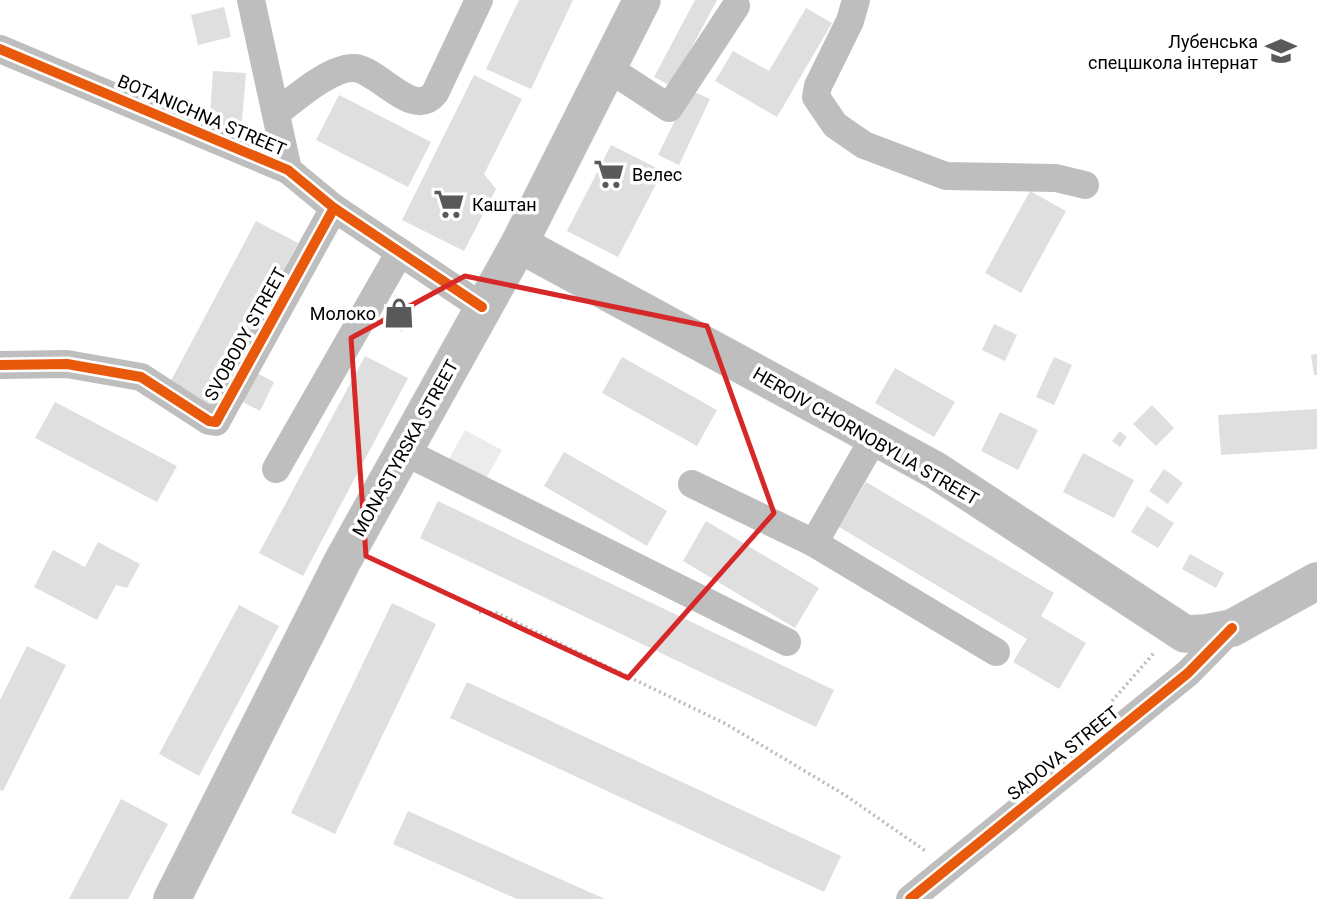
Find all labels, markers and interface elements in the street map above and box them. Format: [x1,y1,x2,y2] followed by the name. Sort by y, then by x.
[1088,31,1258,73] place label: Лубенська спецшкола інтернат
[1264,34,1298,68] school or university icon: Лубенська спецшкола інтернат
[115,70,289,160] street label: BOTANICHNA STREET
[592,157,626,191] supermarket icon: Велес
[632,164,682,185] place label: Велес
[432,187,466,221] supermarket icon: Каштан
[472,194,537,215] place label: Каштан
[200,264,290,404] street label: SVOBODY STREET
[382,296,416,330] shop icon: Молоко
[310,303,376,324] place label: Молоко
[348,356,462,540] street label: MONASTYRSKA STREET
[749,363,983,509] street label: HEROIV CHORNOBYLIA STREET
[1003,701,1123,804] street label: SADOVA STREET

